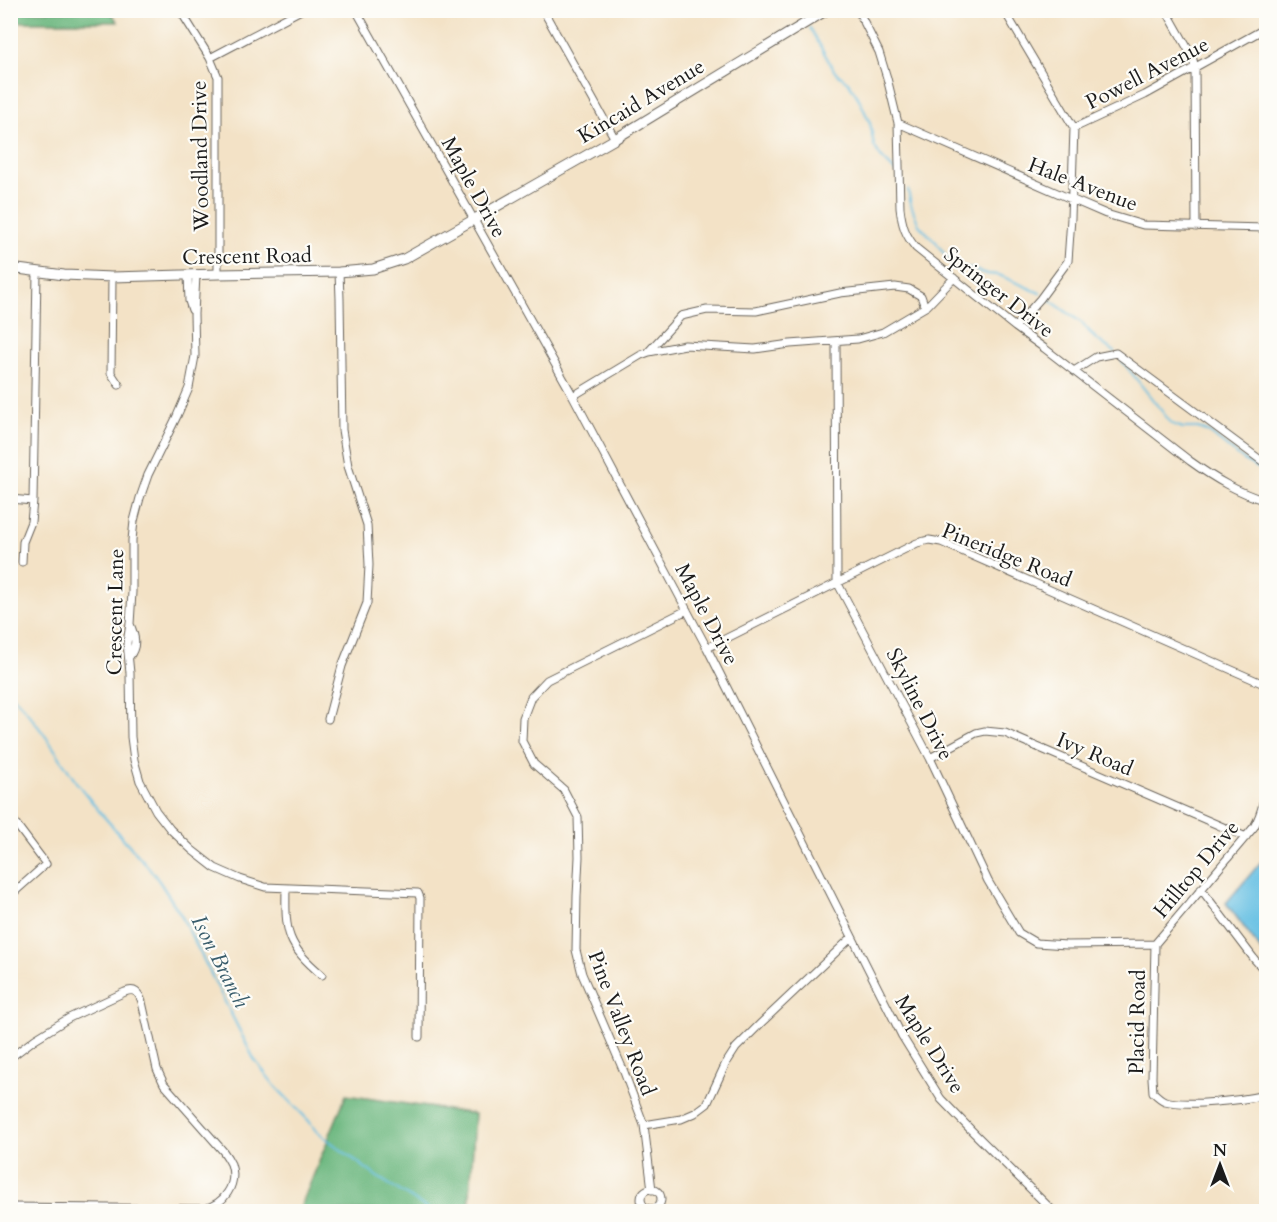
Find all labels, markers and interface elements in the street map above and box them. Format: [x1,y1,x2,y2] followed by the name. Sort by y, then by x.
[1081,30,1214,117] street label: Powell Avenue
[573,52,710,151] street label: Kincaid Avenue
[185,80,216,233] street label: Woodland Drive
[434,132,513,243] street label: Maple Drive
[1024,150,1142,219] street label: Hale Avenue
[938,240,1060,345] street label: Springer Drive
[182,241,312,272] street label: Crescent Road
[938,516,1076,595] street label: Pineridge Road
[100,548,131,676] street label: Crescent Lane
[668,558,745,670] street label: Maple Drive
[879,643,960,765] street label: Skyline Drive
[1052,725,1138,784] street label: Ivy Road
[1147,814,1246,925] street label: Hilltop Drive
[184,910,256,1013] water label: Ison Branch
[581,947,662,1100] street label: Pine Valley Road
[1122,969,1153,1075] street label: Placid Road
[888,989,971,1099] street label: Maple Drive
[1190,1135,1250,1195] north arrow
[1213,1140,1227,1162] text: N

